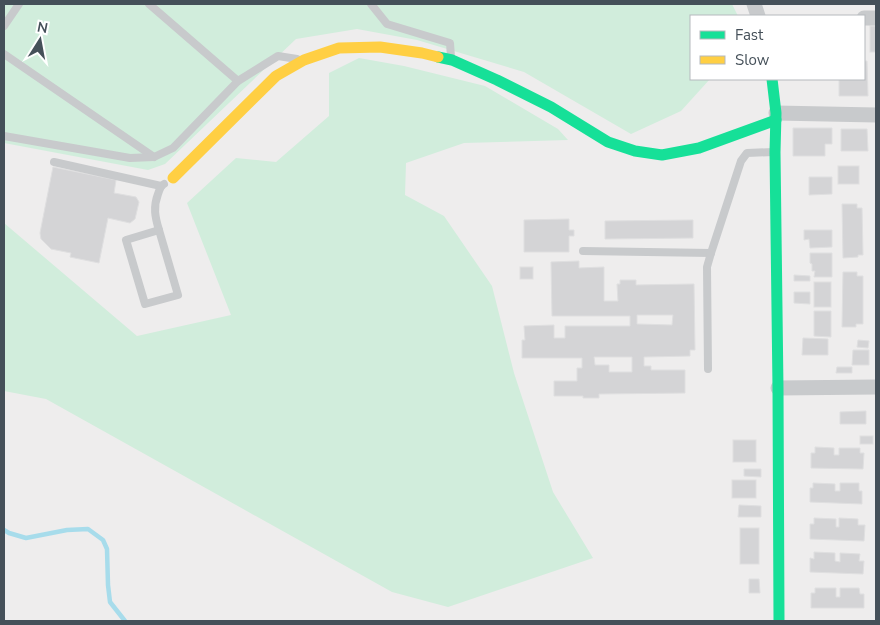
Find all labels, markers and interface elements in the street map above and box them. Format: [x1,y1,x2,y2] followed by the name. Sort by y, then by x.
[15,15,65,65] north arrow
[690,15,865,80] legend
[35,17,49,38] text: N
[735,25,764,45] text: Fast
[735,50,770,70] text: Slow

